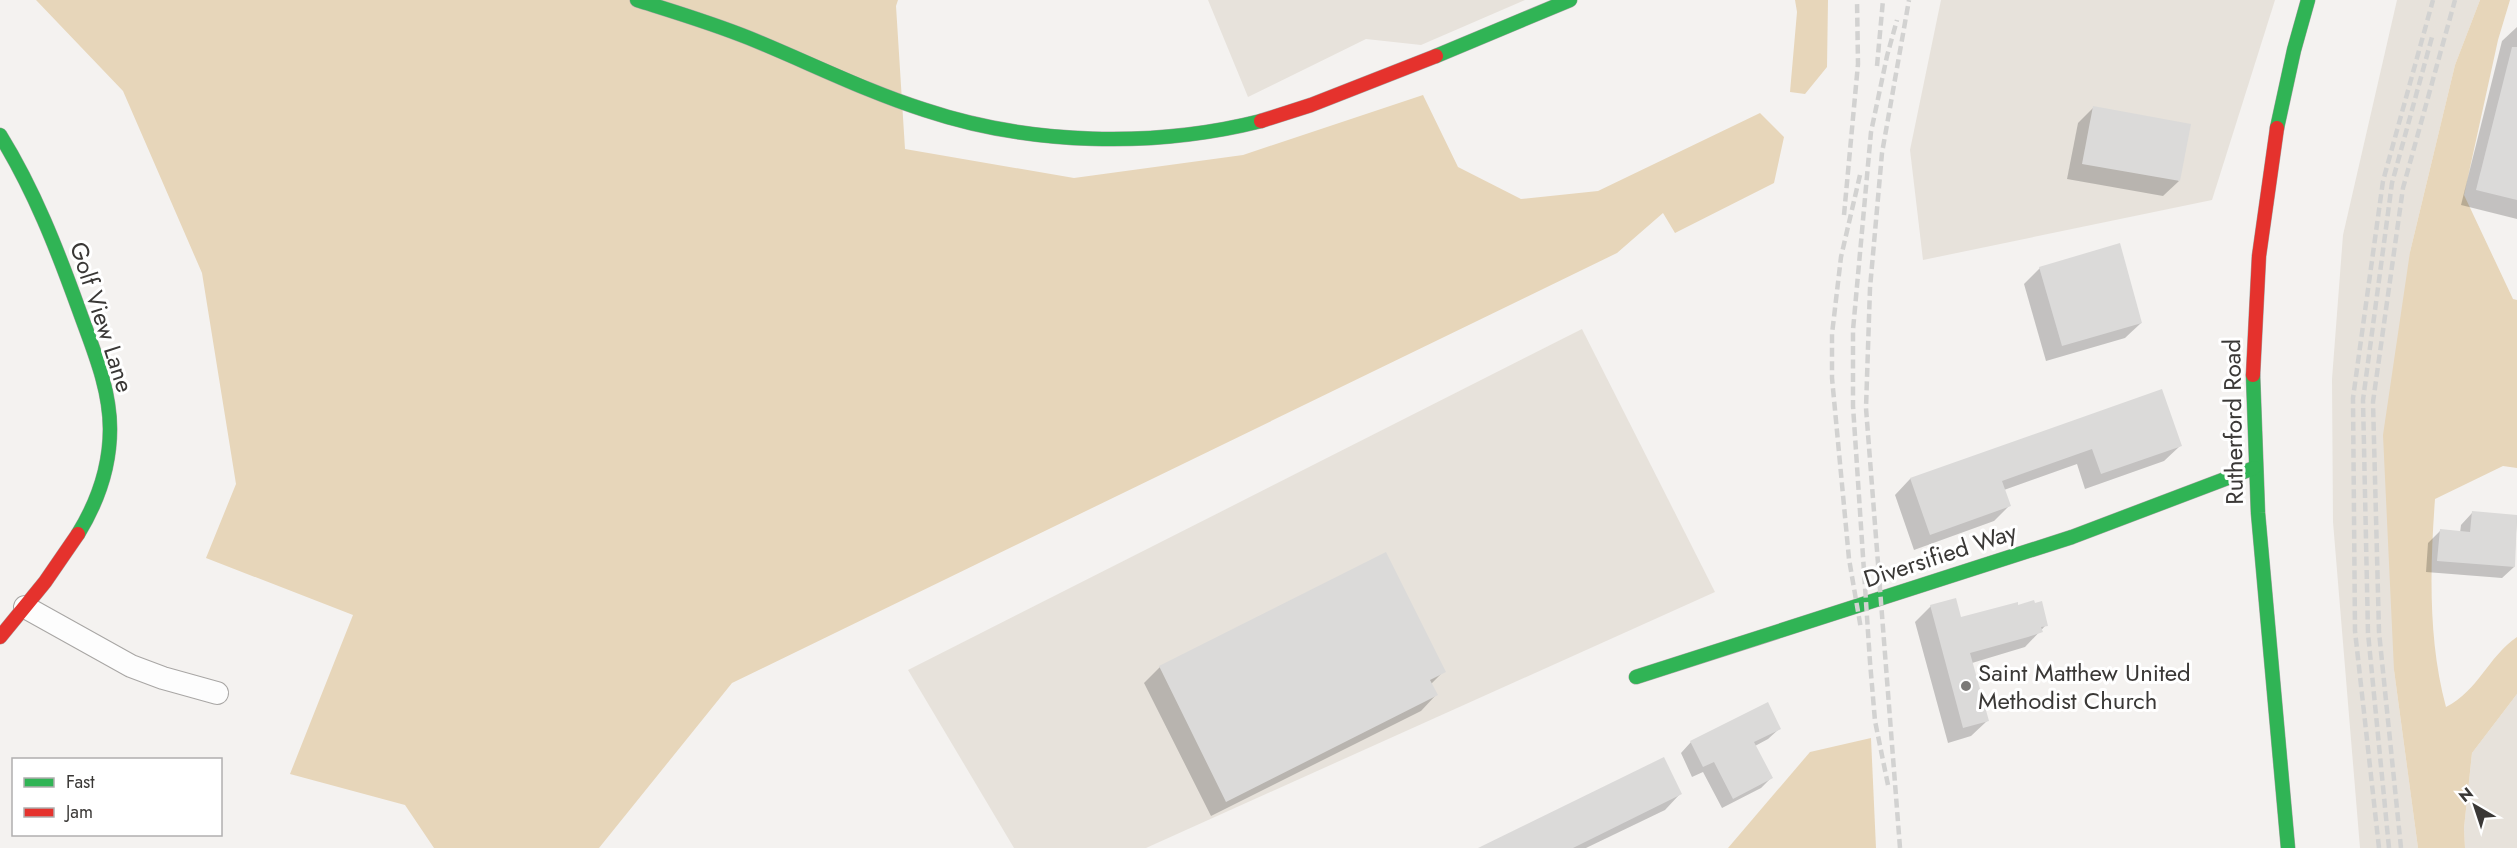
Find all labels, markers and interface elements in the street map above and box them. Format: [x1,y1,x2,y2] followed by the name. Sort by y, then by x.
[61,237,143,397] street label: Golf View Lane
[2214,339,2252,505] street label: Rutherford Road
[1859,514,2021,596] street label: Diversified Way
[1978,655,2191,718] place label: Saint Matthew United Methodist Church
[1959,679,1973,693] marker: Saint Matthew United Methodist Church
[12,758,222,836] legend
[66,769,95,795] text: Fast
[2445,776,2505,836] north arrow
[2454,782,2478,808] text: N
[64,799,93,825] text: Jam

